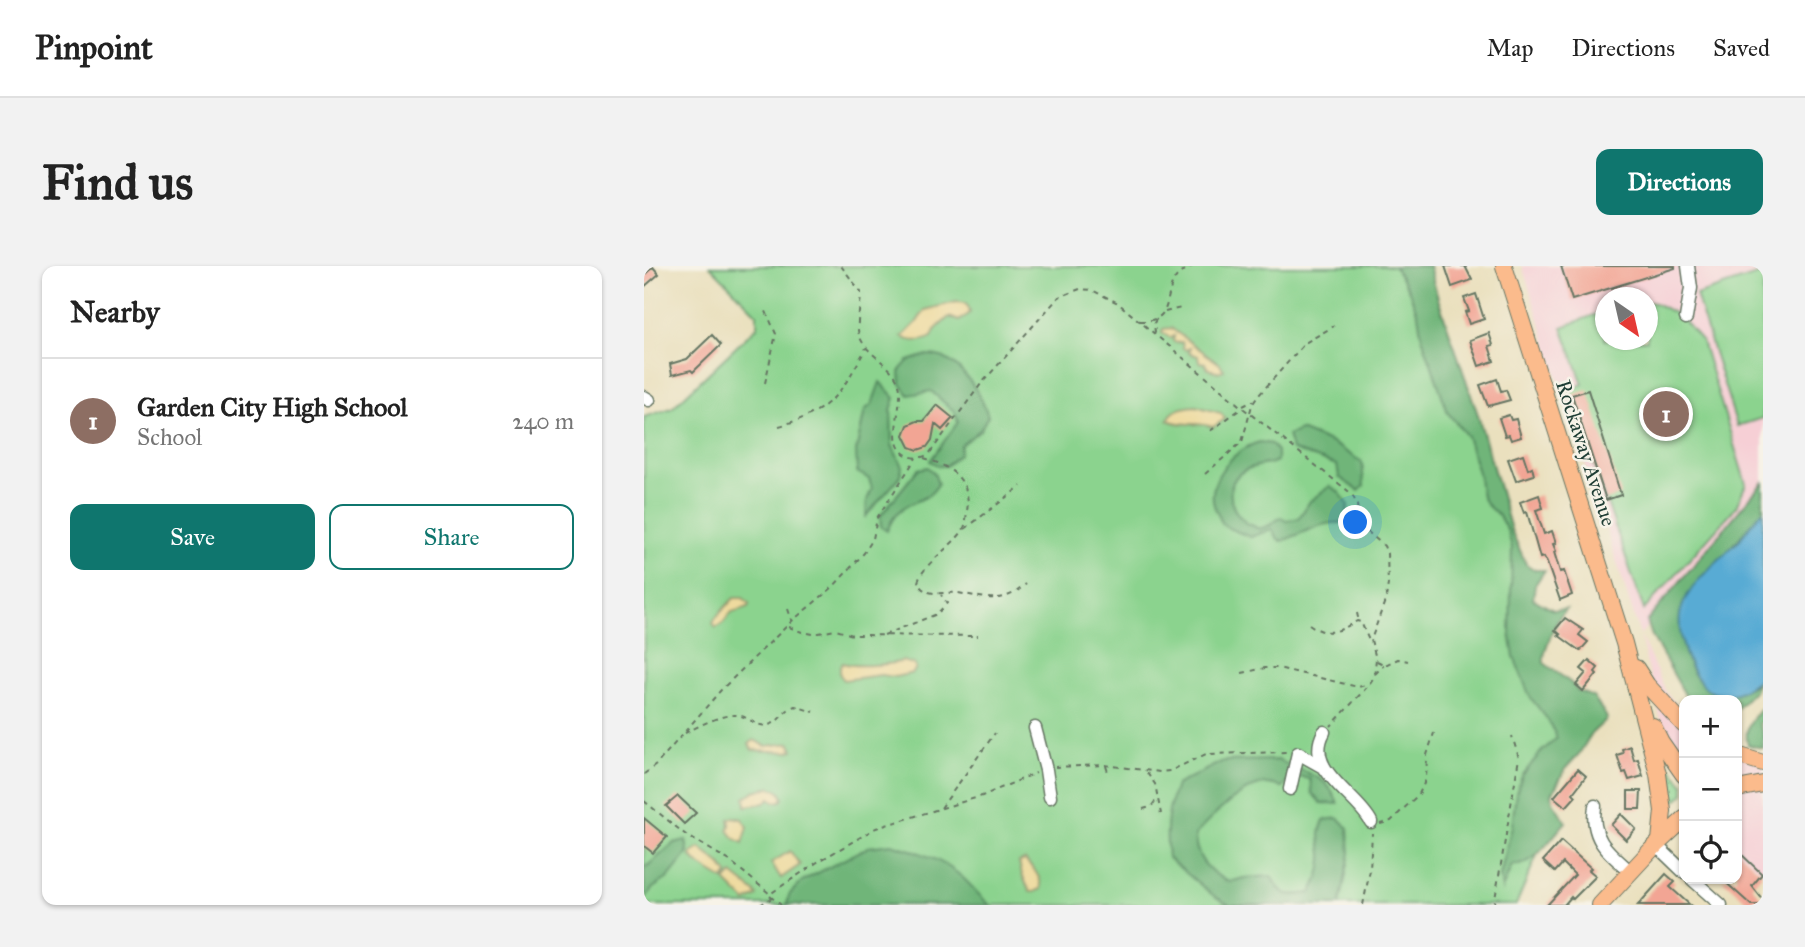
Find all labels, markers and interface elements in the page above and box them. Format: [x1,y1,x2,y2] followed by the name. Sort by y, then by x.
[35,28,153,68] text: Pinpoint
[1487,33,1534,63] text: Map
[1572,33,1675,63] text: Directions
[1713,33,1770,63] text: Saved
[1596,149,1763,215] button: Directions
[42,153,193,212] text: Find us
[1595,287,1658,350] north arrow
[70,294,160,330] text: Nearby
[1550,377,1622,530] street label: Rockaway Avenue
[1643,388,1689,440] pin: 1
[137,391,408,423] text: Garden City High School
[88,407,98,435] text: 1
[512,407,574,435] text: 240 m
[137,423,202,451] text: School
[70,504,315,570] button: Save
[329,504,574,570] button: Share
[1338,505,1372,539] your location
[1679,695,1742,884] map controls
[1679,695,1742,758] button: +
[1679,758,1742,821] button: −
[1679,821,1742,884] button: locate

